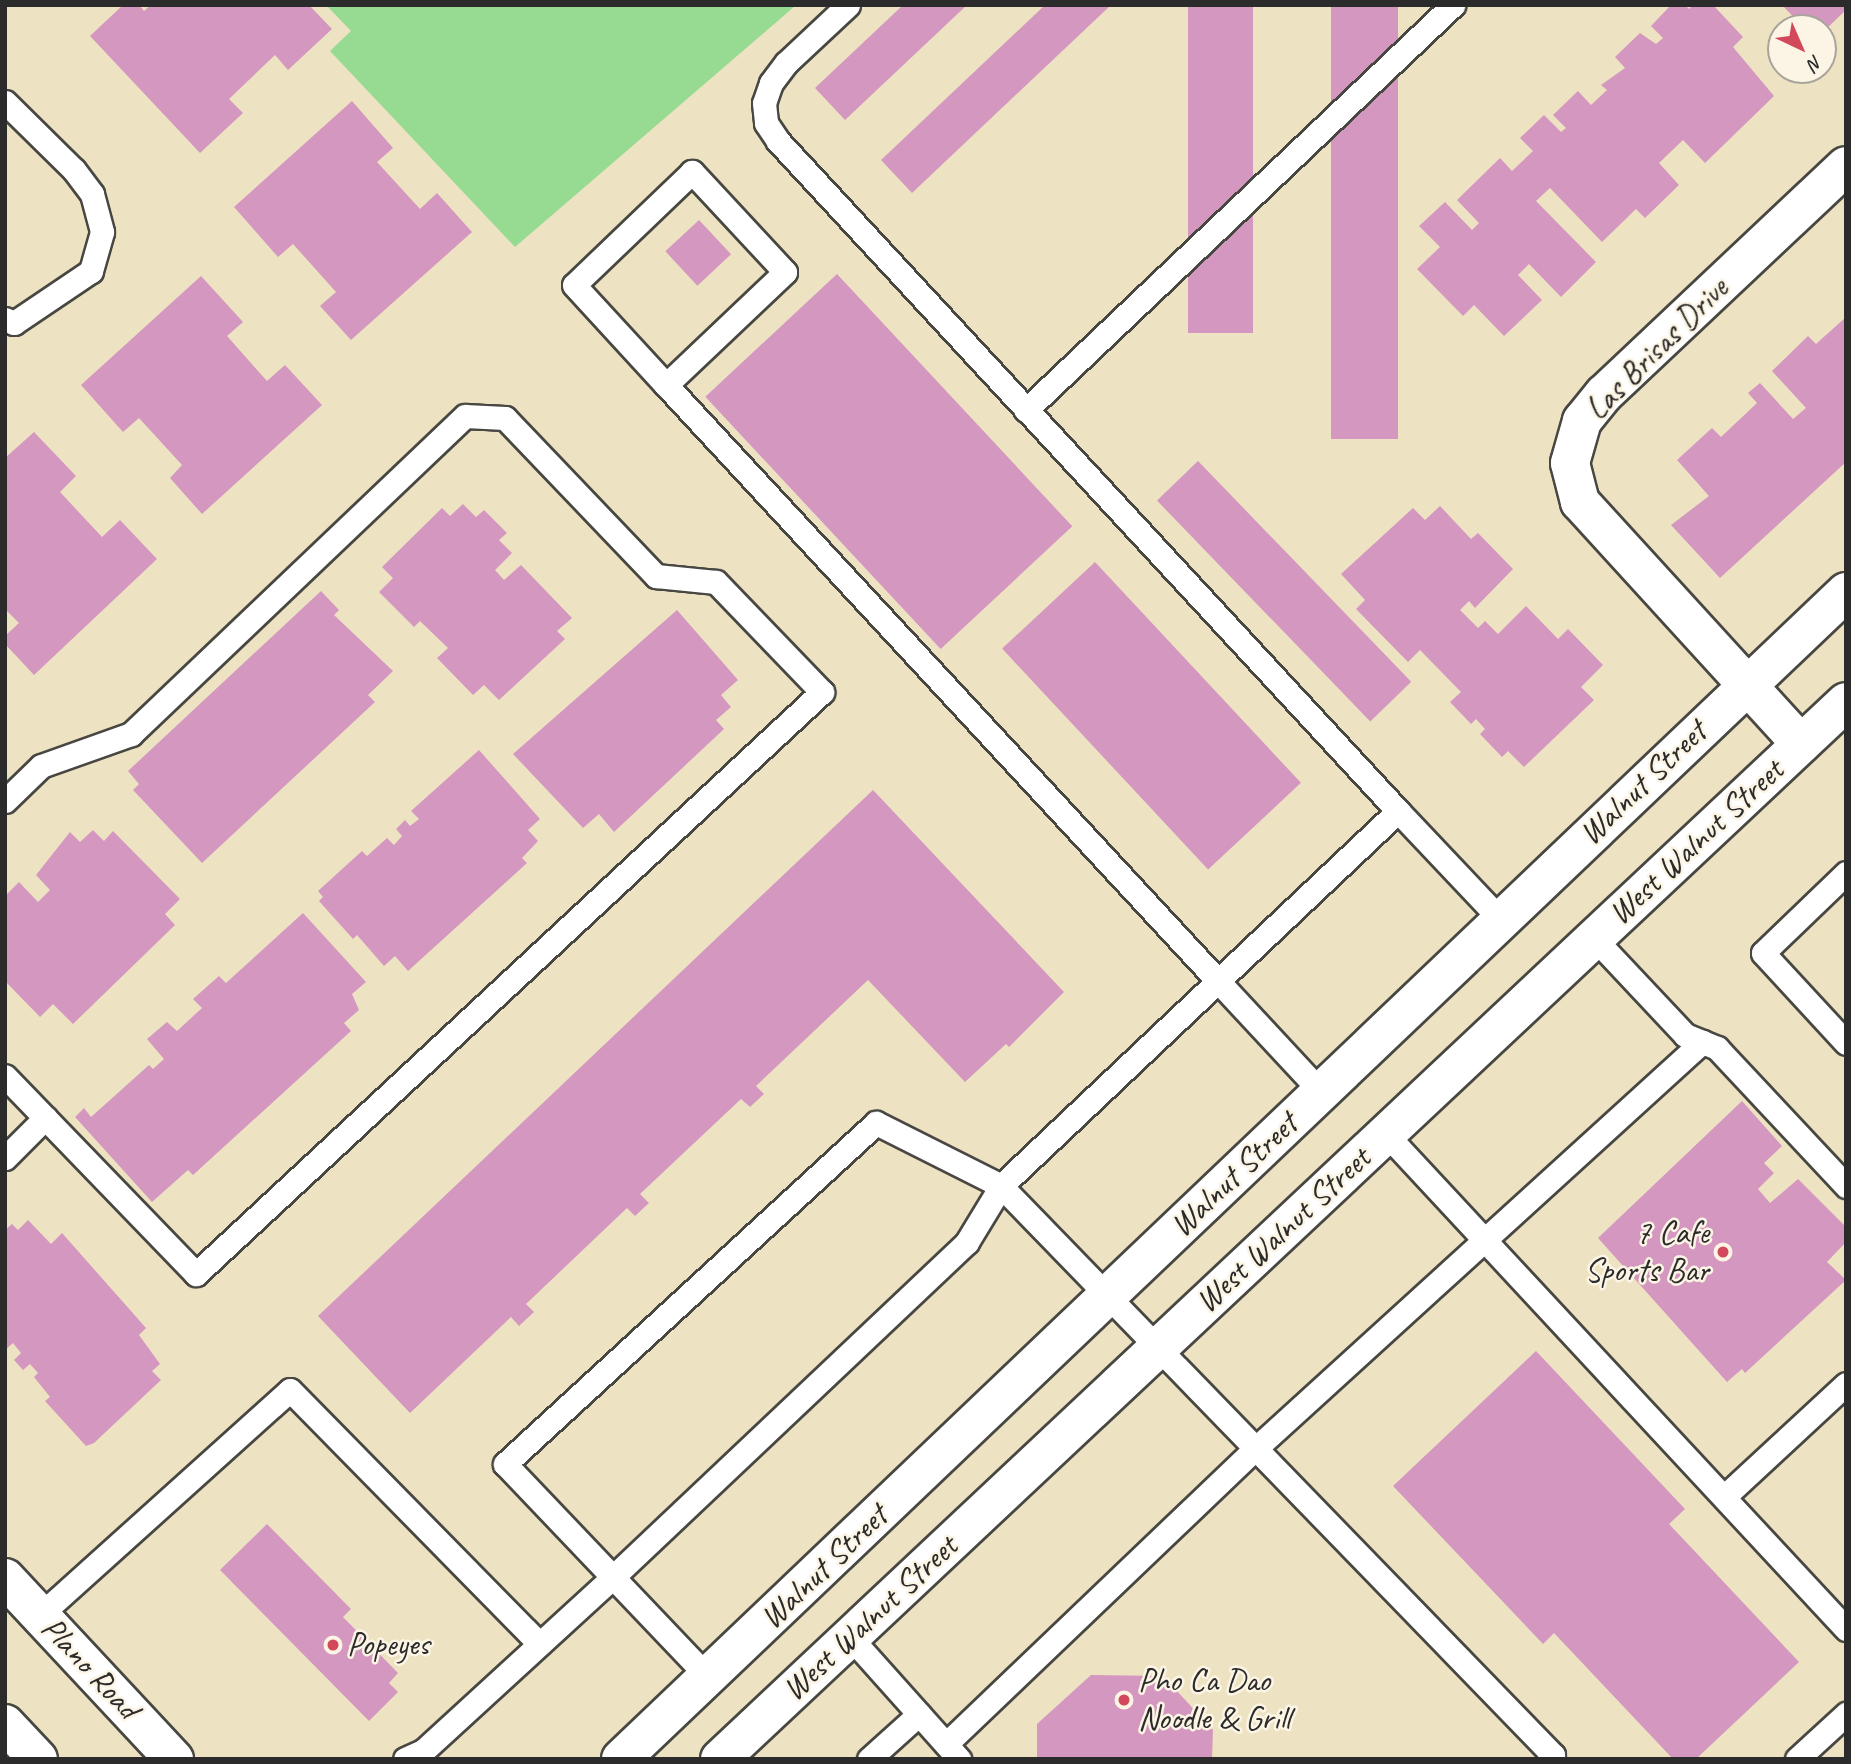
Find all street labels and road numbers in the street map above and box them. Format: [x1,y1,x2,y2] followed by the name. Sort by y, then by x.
[1577,269,1737,429] street label: Las Brisas Drive
[1571,713,1715,853] street label: Walnut Street
[1600,750,1792,934] street label: West Walnut Street
[1162,1105,1306,1245] street label: Walnut Street
[1187,1138,1379,1322] street label: West Walnut Street
[752,1497,896,1637] street label: Walnut Street
[774,1526,966,1710] street label: West Walnut Street
[33,1609,147,1727] street label: Plano Road

